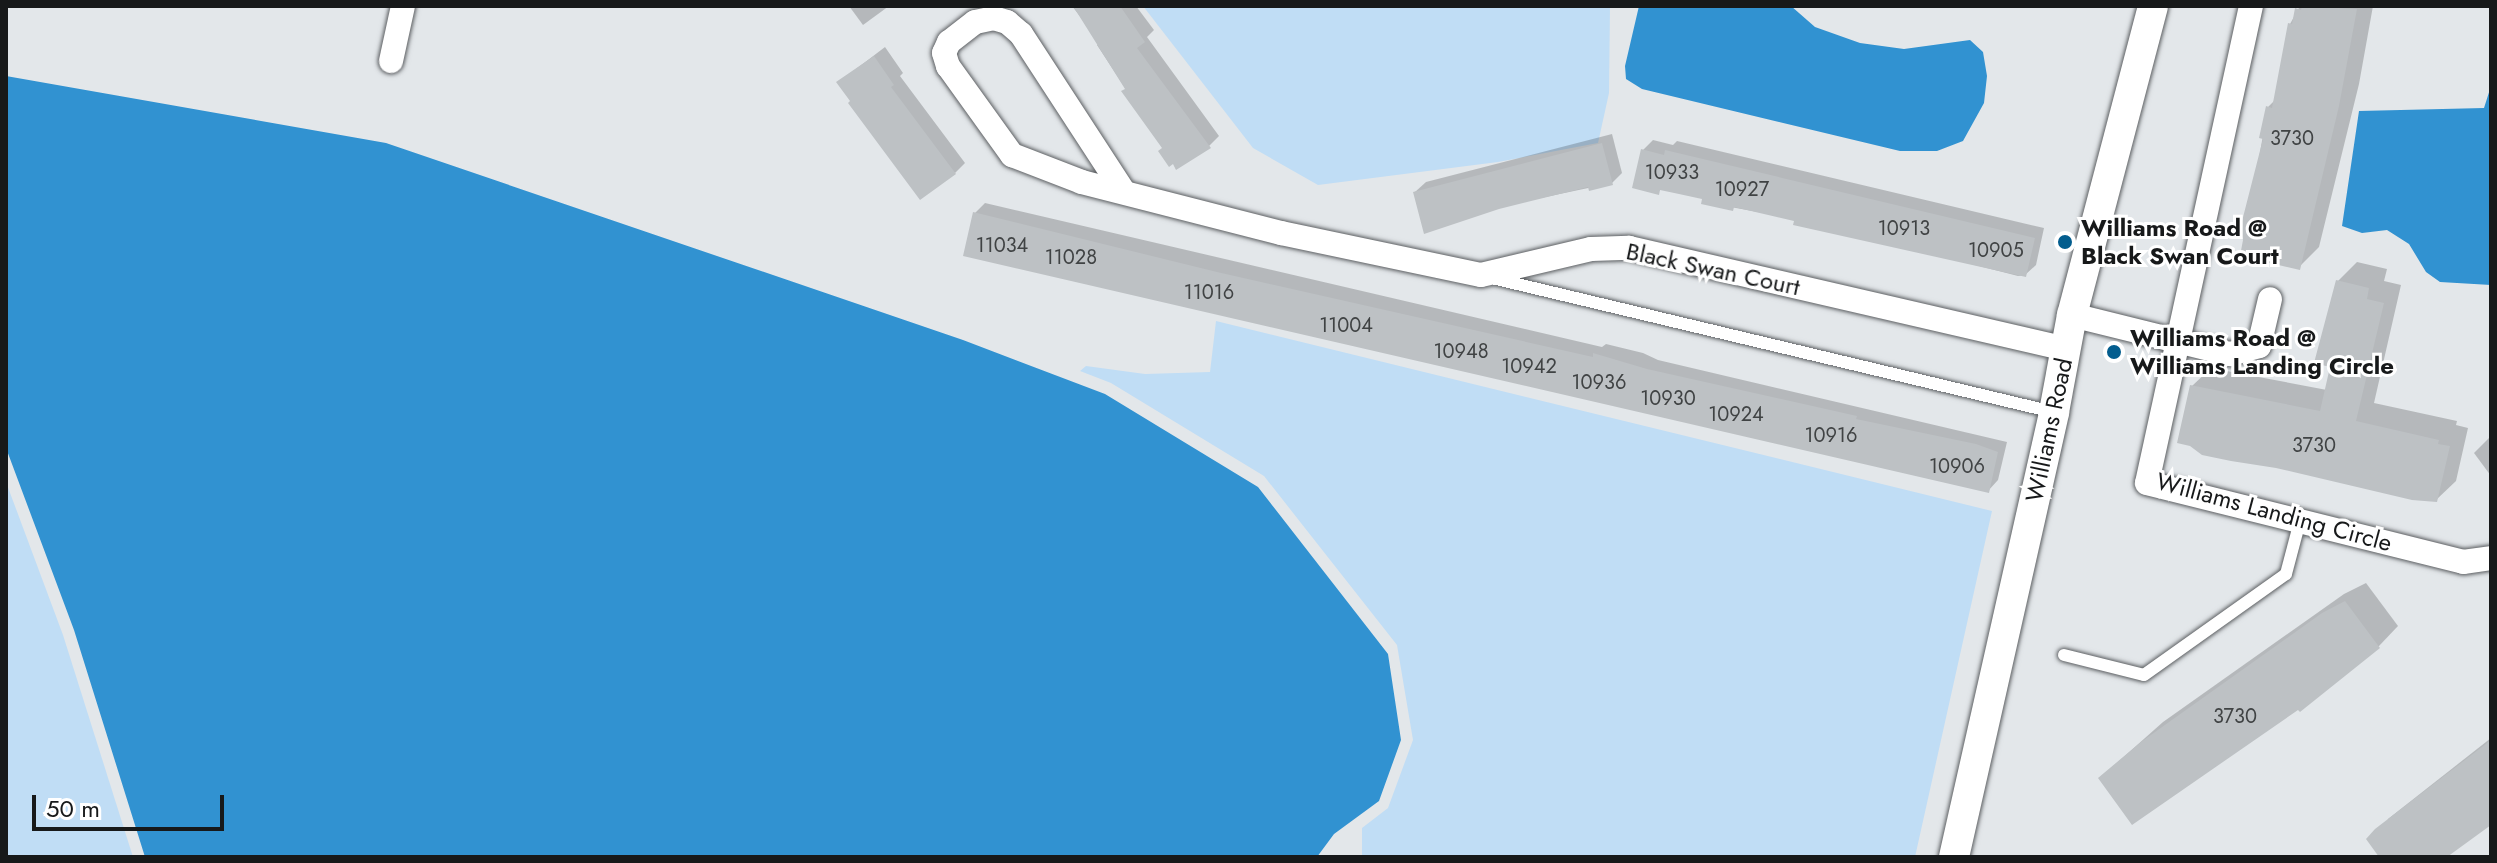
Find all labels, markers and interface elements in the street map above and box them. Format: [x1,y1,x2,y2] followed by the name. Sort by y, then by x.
[2270,126,2314,150] house number: 3730
[1645,160,1699,184] house number: 10933
[1715,177,1769,201] house number: 10927
[2081,214,2279,270] place label: Williams Road @ Black Swan Court
[1878,216,1930,240] house number: 10913
[976,233,1028,257] house number: 11034
[2056,233,2074,251] marker: Williams Road @ Black Swan Court
[1624,237,1802,301] street label: Black Swan Court
[1968,238,2024,262] house number: 10905
[1045,245,1097,269] house number: 11028
[1184,280,1234,304] house number: 11016
[1319,313,1373,337] house number: 11004
[2130,324,2394,380] place label: Williams Road @ Williams Landing Circle
[1433,339,1489,363] house number: 10948
[2105,343,2123,361] marker: Williams Road @ Williams Landing Circle
[1501,354,1557,378] house number: 10942
[2020,356,2078,504] street label: Williams Road
[1572,370,1626,394] house number: 10936
[1640,386,1696,410] house number: 10930
[1708,402,1764,426] house number: 10924
[1804,423,1858,447] house number: 10916
[2292,433,2336,457] house number: 3730
[1929,454,1985,478] house number: 10906
[2153,467,2395,557] street label: Williams Landing Circle
[2213,704,2257,728] house number: 3730
[36,779,228,829] scale bar
[46,791,100,826] text: 50 m

